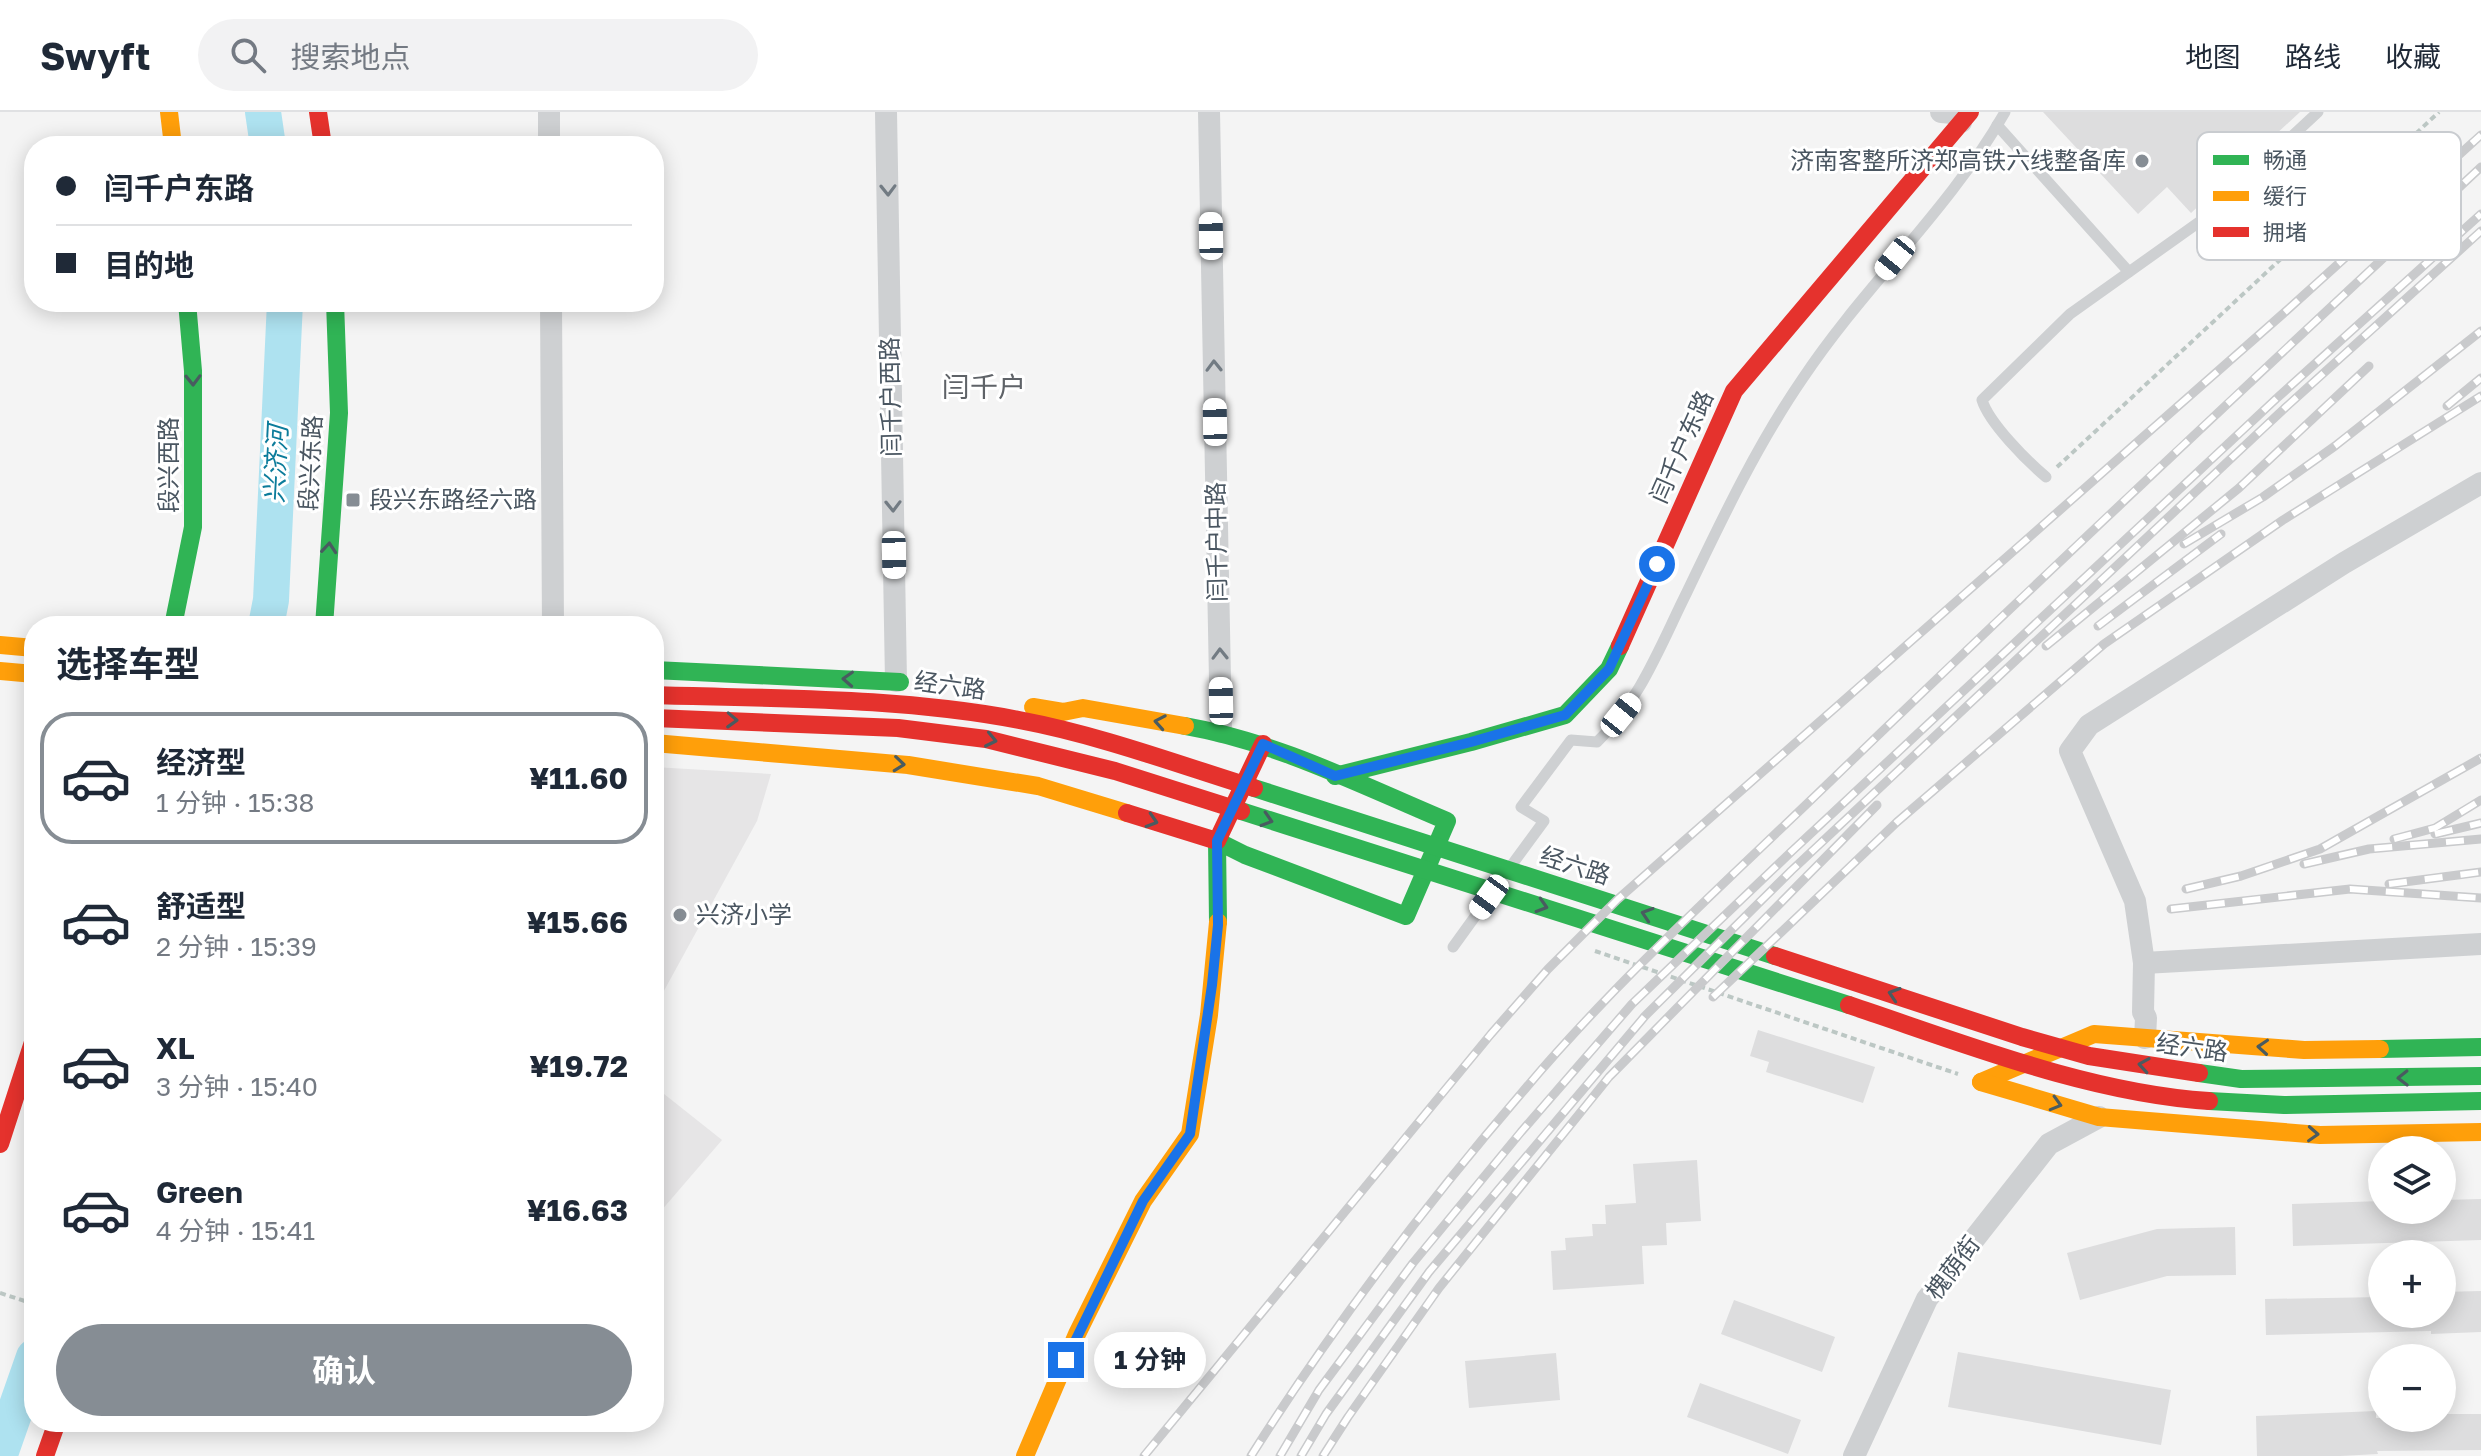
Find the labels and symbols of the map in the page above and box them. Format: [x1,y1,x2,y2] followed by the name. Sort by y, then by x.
[2197,132,2461,260] legend
[1790,145,2126,174] place label: 济南客整所济郑高铁六线整备库
[2263,146,2307,173] text: 畅通
[2133,152,2151,170] marker: 济南客整所济郑高铁六线整备库
[2263,182,2307,209] text: 缓行
[879,184,897,197] one-way arrow
[1199,212,1223,260] car
[2263,218,2307,245] text: 拥堵
[1871,232,1919,284] car
[874,337,905,457] street label: 闫千户西路
[1205,359,1223,372] one-way arrow
[942,370,1026,403] district label: 闫千户
[184,374,202,387] one-way arrow
[1643,386,1718,507] street label: 闫千户东路
[1203,398,1227,446] car
[293,414,326,512] street label: 段兴东路
[153,417,182,513] street label: 段兴西路
[258,419,293,504] water label: 兴济河
[1200,482,1231,602] street label: 闫千户中路
[369,484,537,513] place label: 段兴东路经六路
[344,491,362,509] marker: 段兴东路经六路
[885,500,902,513] one-way arrow
[882,531,906,579] car
[320,541,337,554] one-way arrow
[1639,546,1675,582] route start
[1211,647,1228,660] one-way arrow
[913,665,988,704] street label: 经六路
[841,671,854,688] one-way arrow
[1209,677,1233,725] car
[1597,689,1645,741] car
[726,711,739,729] one-way arrow
[1153,714,1167,731] one-way arrow
[984,731,998,748] one-way arrow
[893,756,906,773] one-way arrow
[1260,811,1274,827] one-way arrow
[1145,812,1158,828] one-way arrow
[1537,840,1614,889] street label: 经六路
[1465,871,1513,923] car
[1534,897,1548,913] one-way arrow
[696,899,792,928] place label: 兴济小学
[671,906,689,924] marker: 兴济小学
[1641,907,1655,923] one-way arrow
[1888,988,1902,1004] one-way arrow
[2155,1027,2230,1066] street label: 经六路
[2256,1039,2269,1056] one-way arrow
[2137,1057,2151,1074] one-way arrow
[2396,1069,2409,1087] one-way arrow
[2048,1095,2062,1112] one-way arrow
[2307,1125,2320,1142] one-way arrow
[1919,1230,1985,1305] street label: 槐荫街
[1094,1332,1206,1388] callout: 1 分钟
[1048,1342,1084,1378] route end

